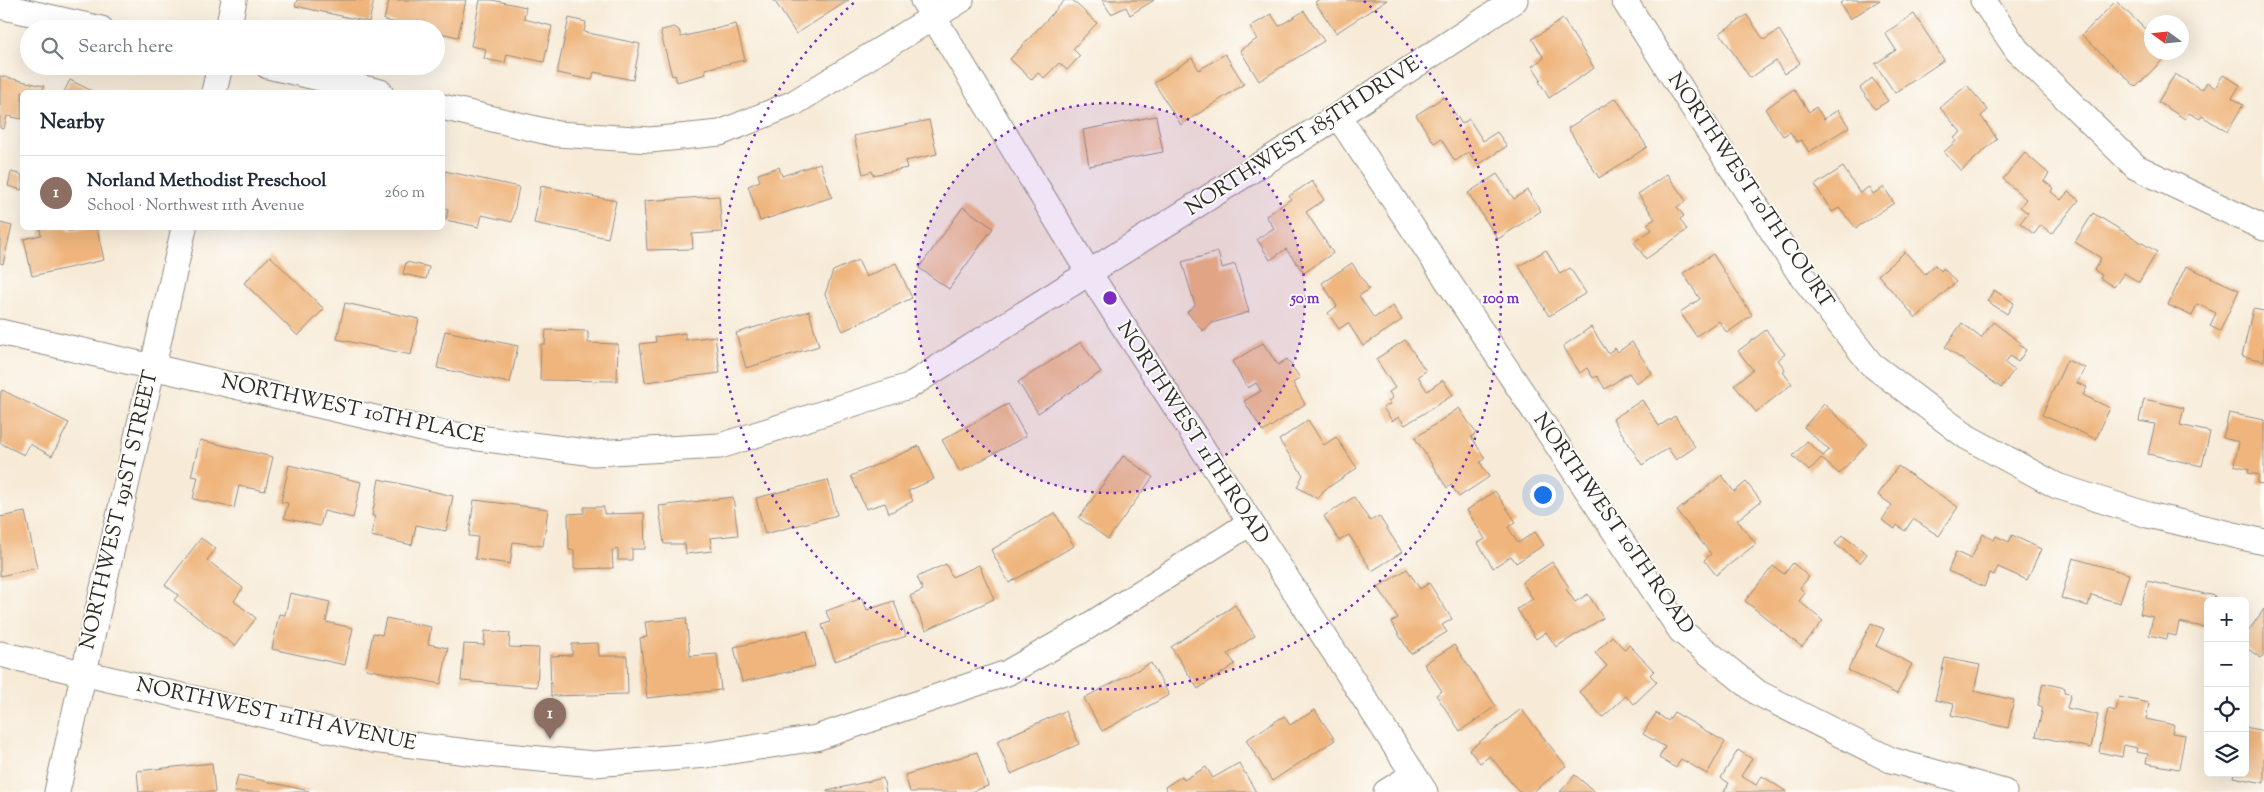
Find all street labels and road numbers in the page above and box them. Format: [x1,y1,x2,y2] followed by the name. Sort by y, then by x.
[1180,50,1426,224] street label: NORTHWEST 185TH DRIVE
[1660,67,1841,315] street label: NORTHWEST 10TH COURT
[1109,316,1275,550] street label: NORTHWEST 11TH ROAD
[73,367,167,652] street label: NORTHWEST 191ST STREET
[218,367,488,453] street label: NORTHWEST 10TH PLACE
[1525,407,1701,641] street label: NORTHWEST 10TH ROAD
[133,671,419,759] street label: NORTHWEST 11TH AVENUE

